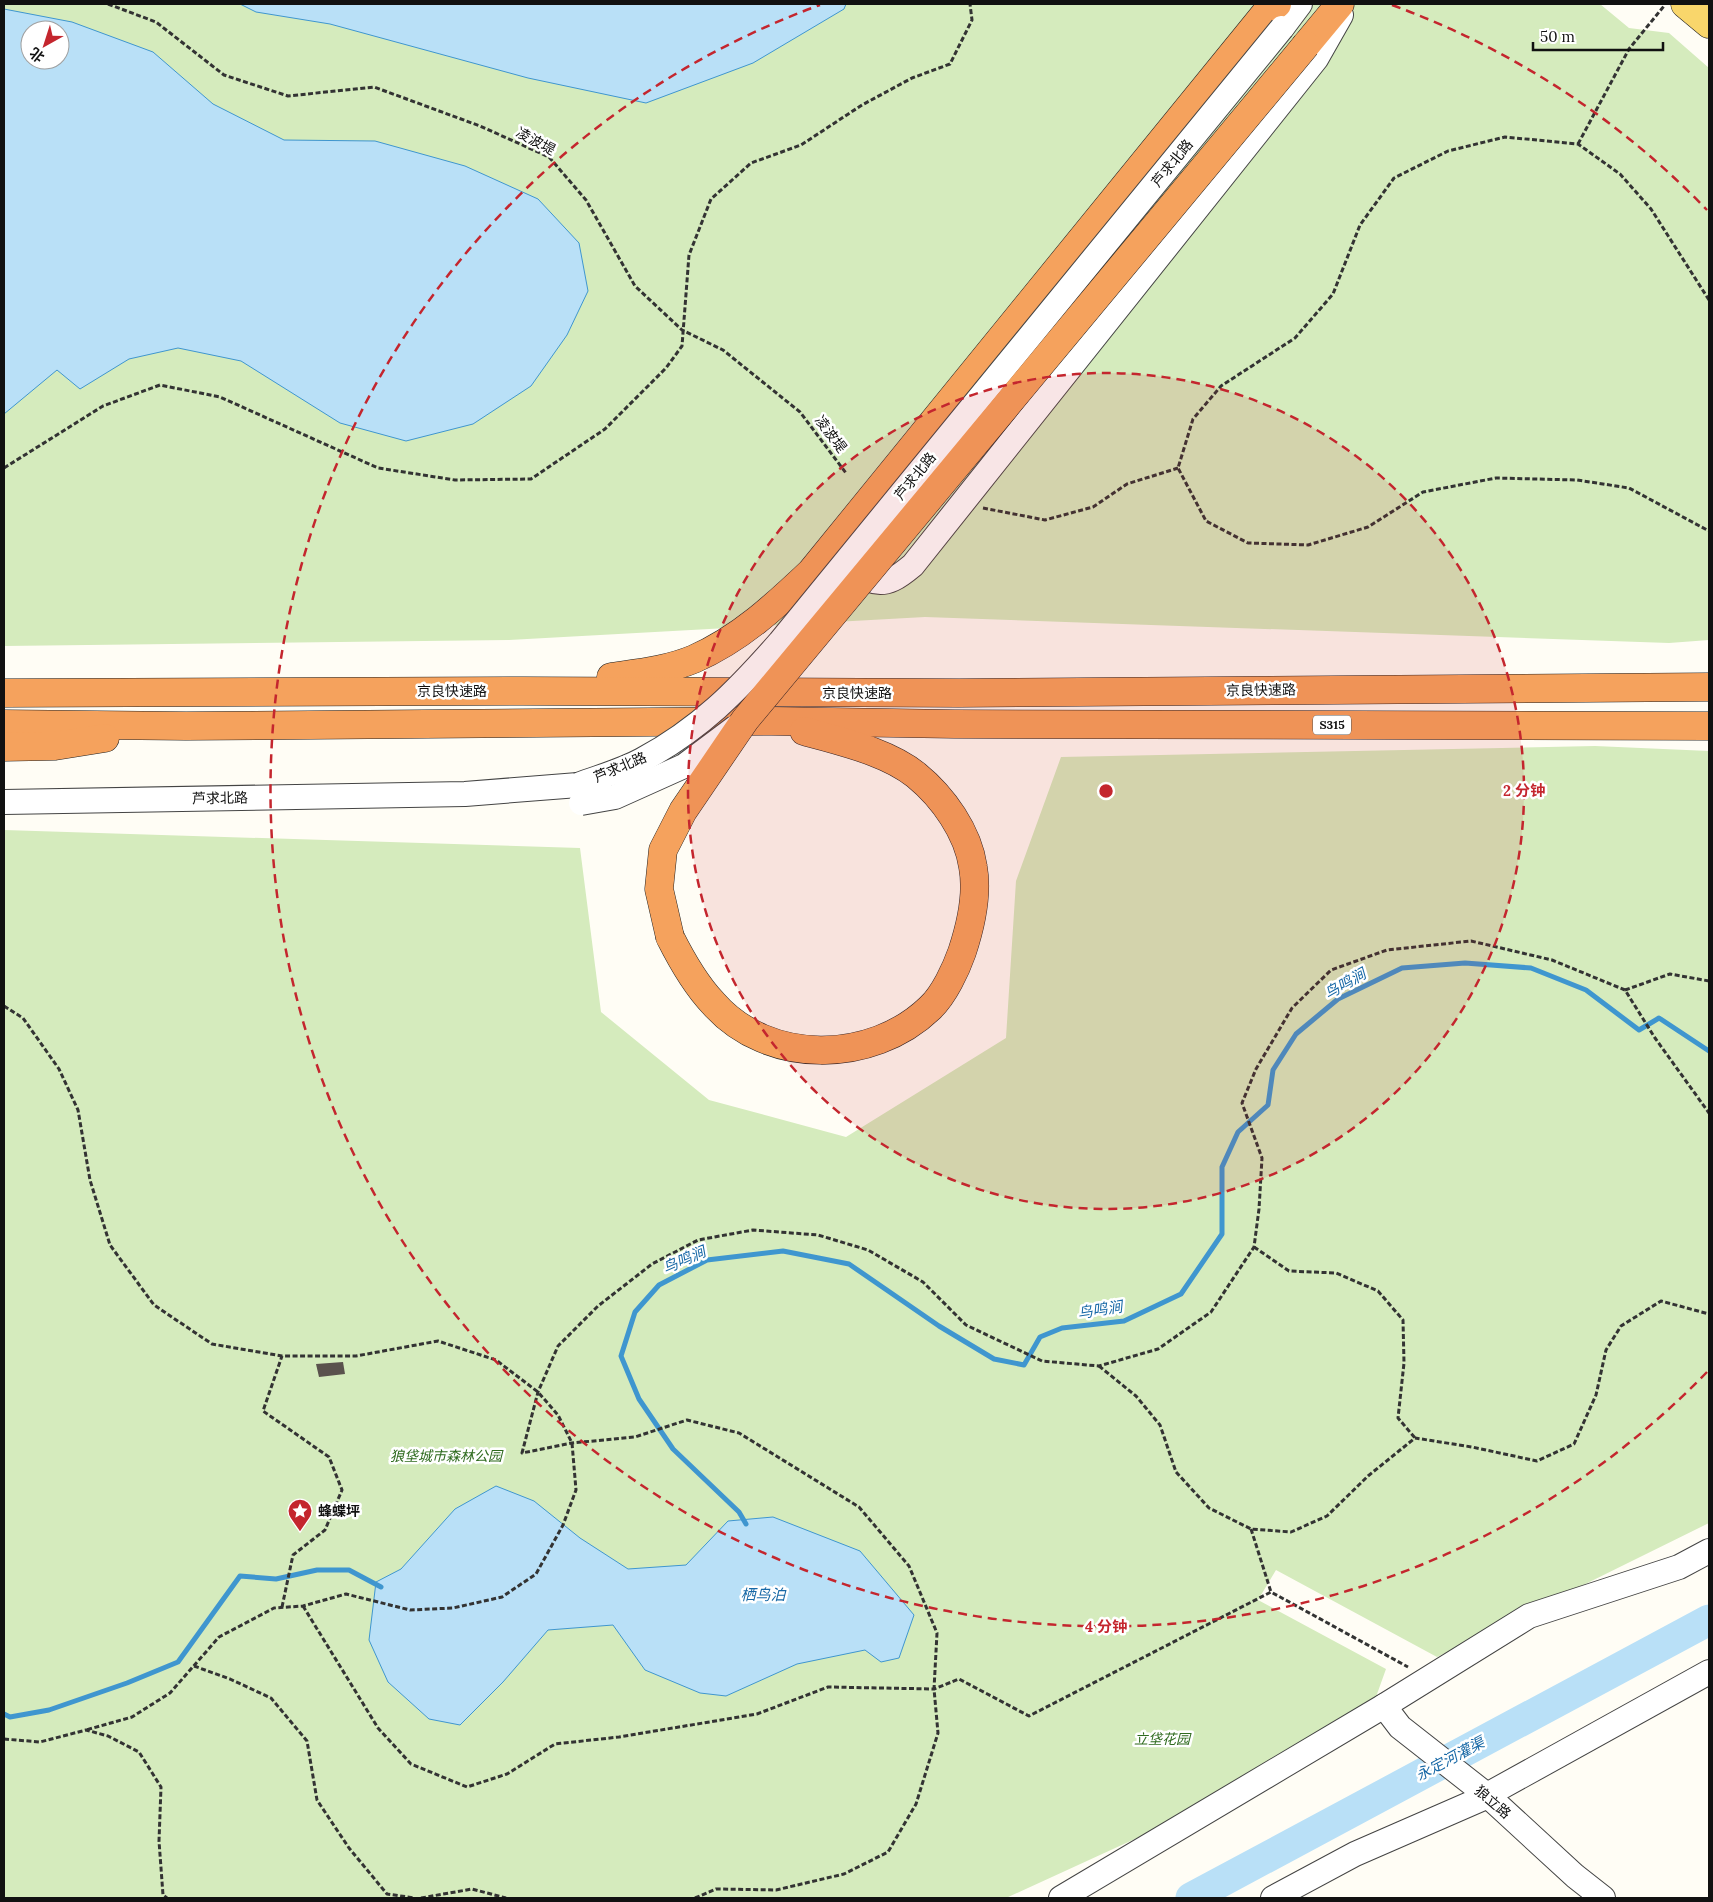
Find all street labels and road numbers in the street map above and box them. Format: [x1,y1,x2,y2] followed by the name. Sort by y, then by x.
[513,123,559,159] street label: 凌波堤
[1147,136,1197,190] street label: 芦求北路
[811,412,851,456] street label: 凌波堤
[890,449,940,503] street label: 芦求北路
[1226,680,1296,700] street label: 京良快速路
[417,682,487,700] street label: 京良快速路
[822,684,892,702] street label: 京良快速路
[1313,716,1351,734] road number: S315
[591,748,649,786] street label: 芦求北路
[192,789,248,807] street label: 芦求北路
[1471,1781,1515,1823] street label: 狼立路

